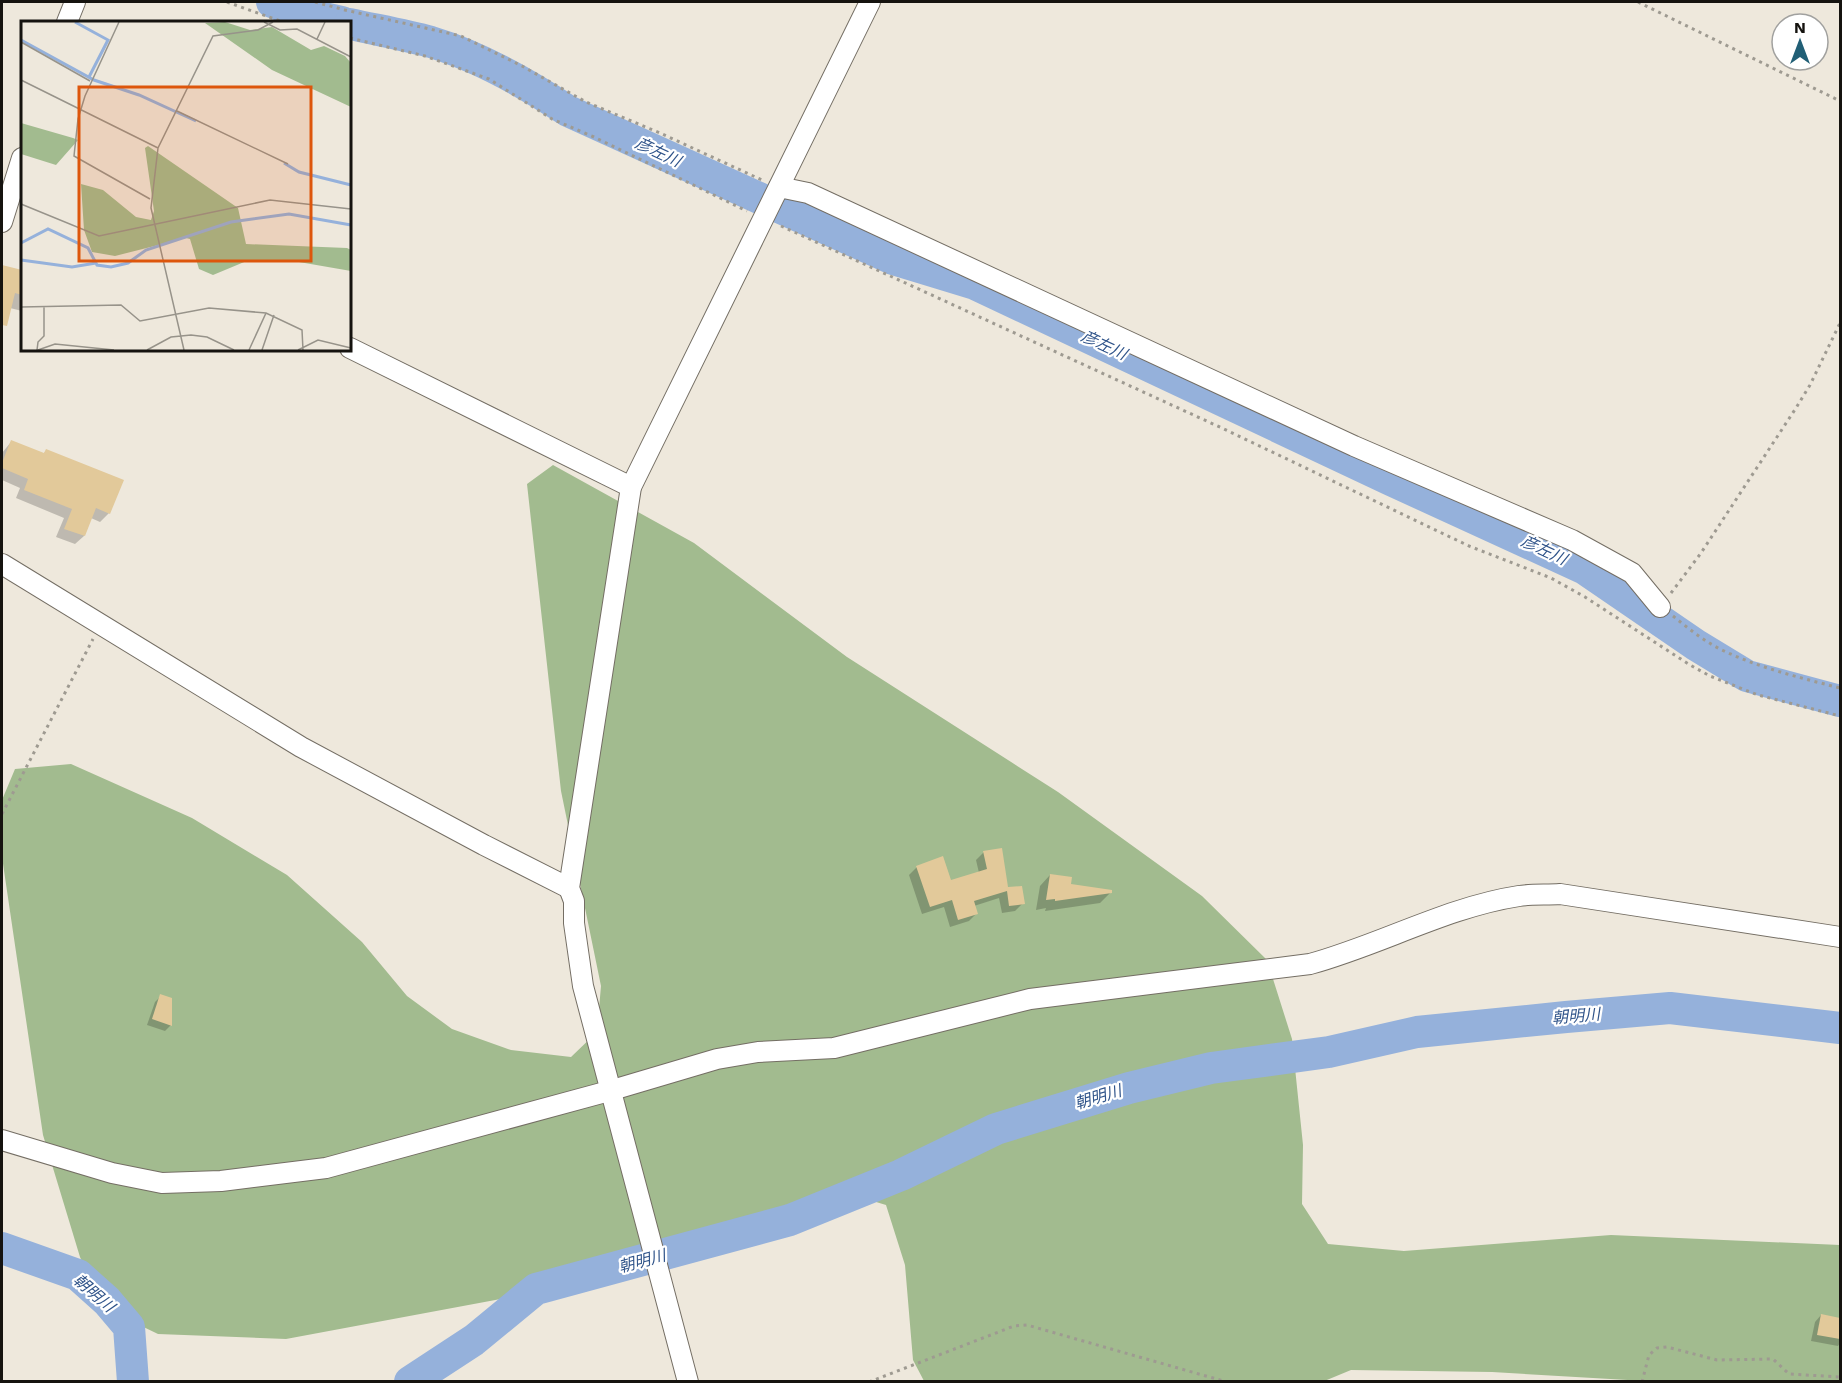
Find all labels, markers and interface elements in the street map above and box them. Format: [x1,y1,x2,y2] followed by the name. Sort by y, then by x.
[1770,12,1830,72] north arrow
[1794,18,1806,37] text: N
[21,21,351,351] inset map
[632,133,686,172] water label: 彦左川
[1078,326,1132,365] water label: 彦左川
[1518,531,1572,570] water label: 彦左川
[1551,1004,1603,1028] water label: 朝明川
[1072,1080,1126,1113] water label: 朝明川
[616,1245,670,1276] water label: 朝明川
[70,1270,120,1317] water label: 朝明川

